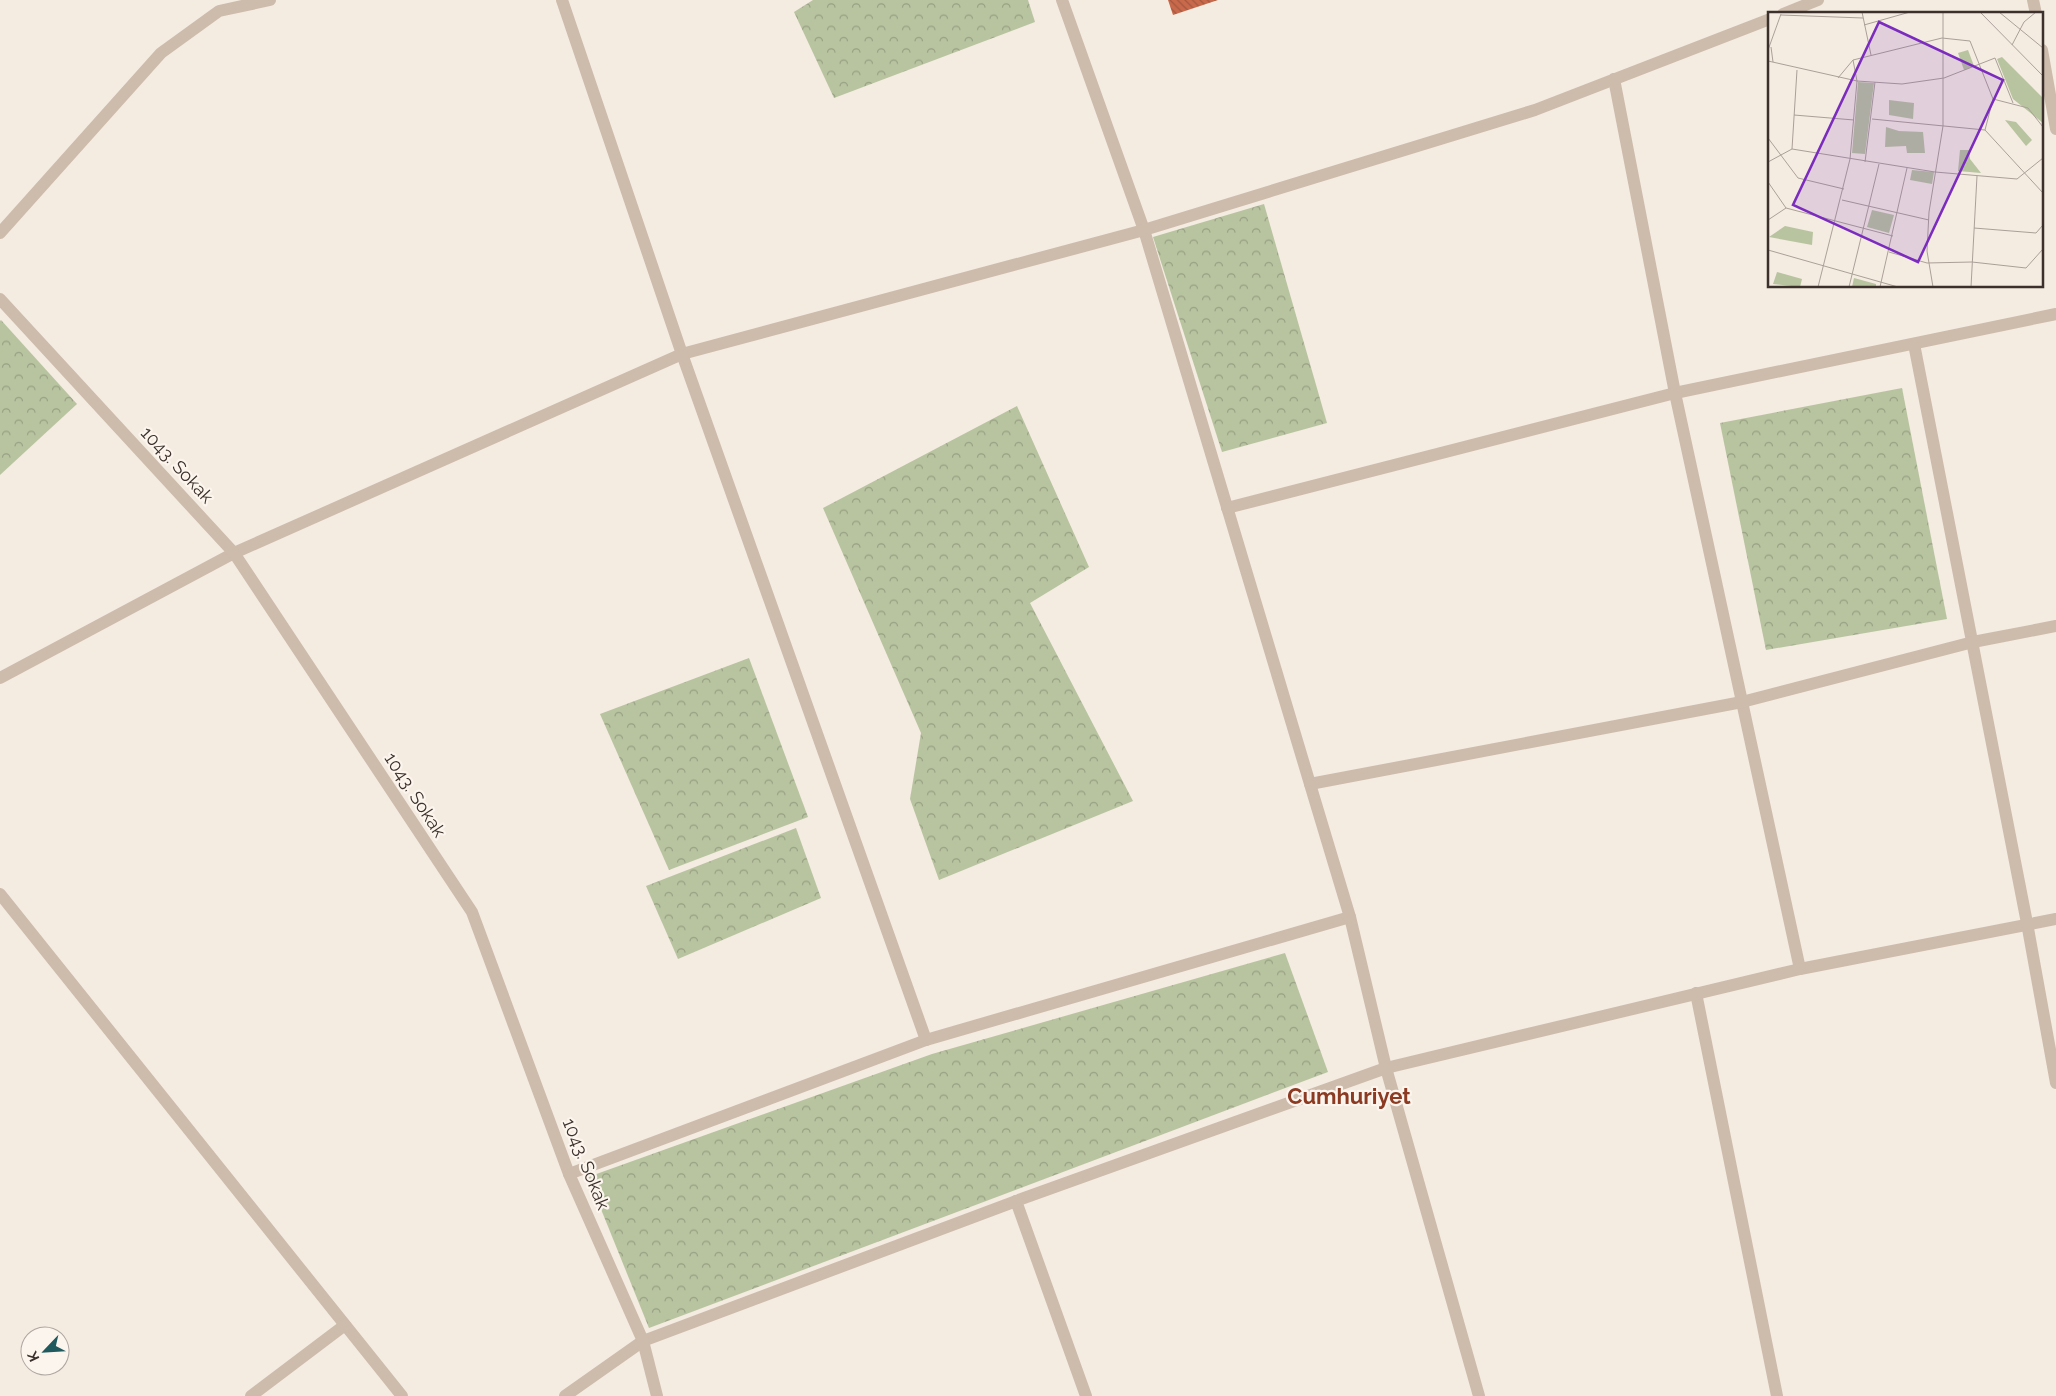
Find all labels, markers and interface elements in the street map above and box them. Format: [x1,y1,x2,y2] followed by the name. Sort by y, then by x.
[1768,12,2044,288] inset map
[137,422,218,507] street label: 1043. Sokak
[380,748,451,841] street label: 1043. Sokak
[1287,1083,1411,1109] district label: Cumhuriyet
[559,1115,614,1213] street label: 1043. Sokak
[20,1326,70,1376] north arrow
[24,1348,42,1364] text: K

